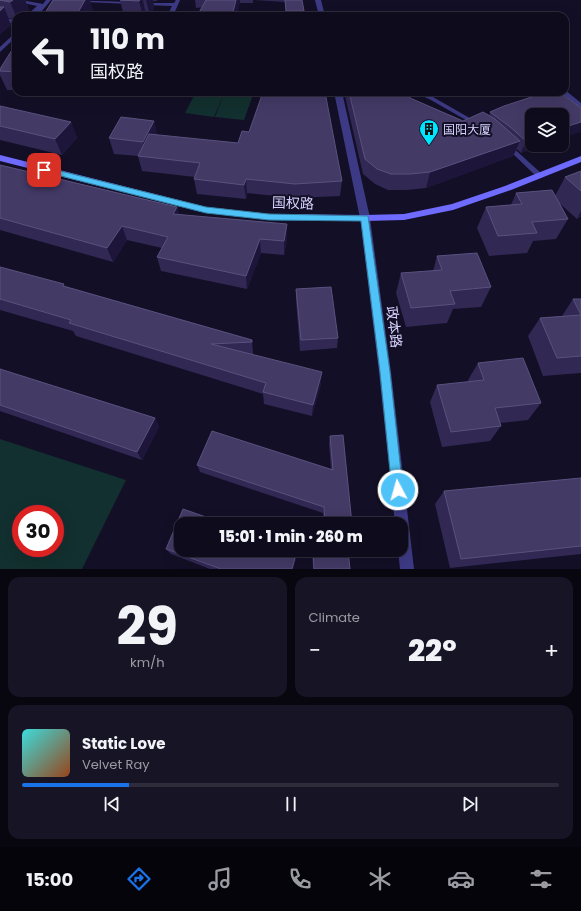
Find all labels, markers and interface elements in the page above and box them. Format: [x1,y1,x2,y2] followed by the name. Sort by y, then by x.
[90,20,165,59] text: 110 m
[24,28,76,80] icon: left
[90,59,144,84] text: 国权路
[525,108,569,152] map controls
[525,108,569,152] button: layers
[418,118,440,146] building icon: 国阳大厦
[443,121,491,138] place label: 国阳大厦
[27,153,61,187] pin
[33,159,55,181] icon: arrive
[272,192,314,214] street label: 国权路
[382,305,406,349] street label: 政本路
[377,469,419,511] position arrow
[12,505,64,557] speed limit sign: 30
[219,526,363,547] text: 15:01 · 1 min · 260 m
[116,590,178,663] text: 29
[309,608,360,627] text: Climate
[408,629,457,672] text: 22°
[309,635,321,666] text: −
[544,635,559,666] text: +
[130,653,165,672] text: km/h
[82,733,166,754] text: Static Love
[82,755,150,774] text: Velvet Ray
[101,793,123,815] icon: previous
[280,793,302,815] icon: pause
[459,793,481,815] icon: next
[125,865,153,893] icon: directions
[206,865,234,893] icon: music
[286,865,314,893] icon: phone
[366,865,394,893] icon: climate
[447,865,475,893] icon: car
[527,865,555,893] icon: filters
[26,867,73,892] text: 15:00

